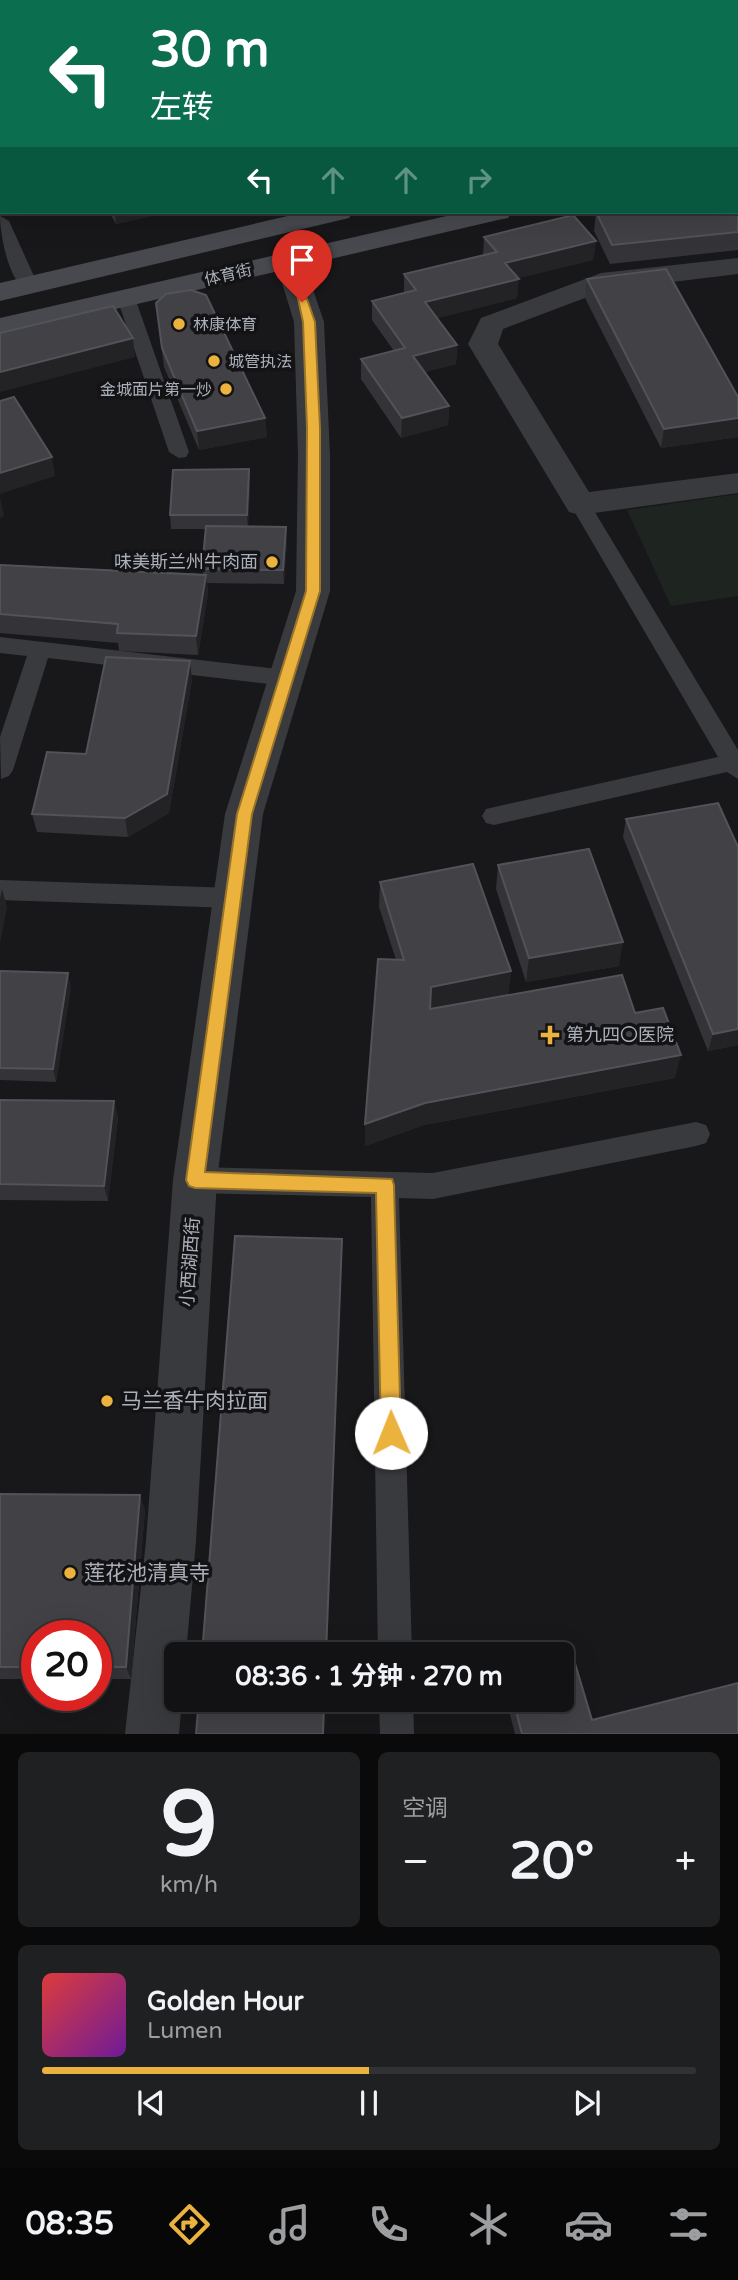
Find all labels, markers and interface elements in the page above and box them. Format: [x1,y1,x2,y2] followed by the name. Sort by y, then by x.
[150,21,269,80] text: 30 m
[35,28,126,119] icon: left
[150,89,214,127] text: 左转
[241,161,279,199] icon: left
[314,161,352,199] icon: ahead
[387,161,425,199] icon: ahead
[460,161,498,199] icon: right
[272,230,332,302] pin
[283,241,321,279] icon: arrive
[203,260,254,290] street label: 体育街
[193,315,257,335] place label: 林康体育
[171,316,187,332] marker: 林康体育
[228,352,292,372] place label: 城管执法
[206,353,222,369] marker: 城管执法
[100,380,212,400] place label: 金城面片第一炒
[218,381,234,397] marker: 金城面片第一炒
[114,551,258,573] place label: 味美斯兰州牛肉面
[264,554,280,570] marker: 味美斯兰州牛肉面
[566,1024,674,1046] place label: 第九四〇医院
[540,1025,560,1045] marker: 第九四〇医院
[176,1216,204,1308] street label: 小西湖西街
[121,1389,268,1414] place label: 马兰香牛肉拉面
[99,1393,115,1409] marker: 马兰香牛肉拉面
[354,1396,428,1470] position arrow
[84,1561,210,1586] place label: 莲花池清真寺
[62,1565,78,1581] marker: 莲花池清真寺
[21,1620,112,1711] speed limit sign: 20
[235,1661,503,1692] text: 08:36 · 1 分钟 · 270 m
[160,1770,218,1880] text: 9
[402,1795,448,1823] text: 空调
[509,1830,594,1893] text: 20°
[402,1839,429,1885] text: −
[675,1839,696,1885] text: +
[160,1871,218,1899] text: km/h
[147,1986,304,2017] text: Golden Hour
[147,2017,222,2045] text: Lumen
[132,2084,170,2122] icon: previous
[350,2084,388,2122] icon: pause
[568,2084,606,2122] icon: next
[165,2200,214,2249] icon: directions
[265,2200,314,2249] icon: music
[364,2200,413,2249] icon: phone
[464,2200,513,2249] icon: climate
[564,2200,613,2249] icon: car
[664,2200,713,2249] icon: filters
[25,2205,114,2243] text: 08:35

